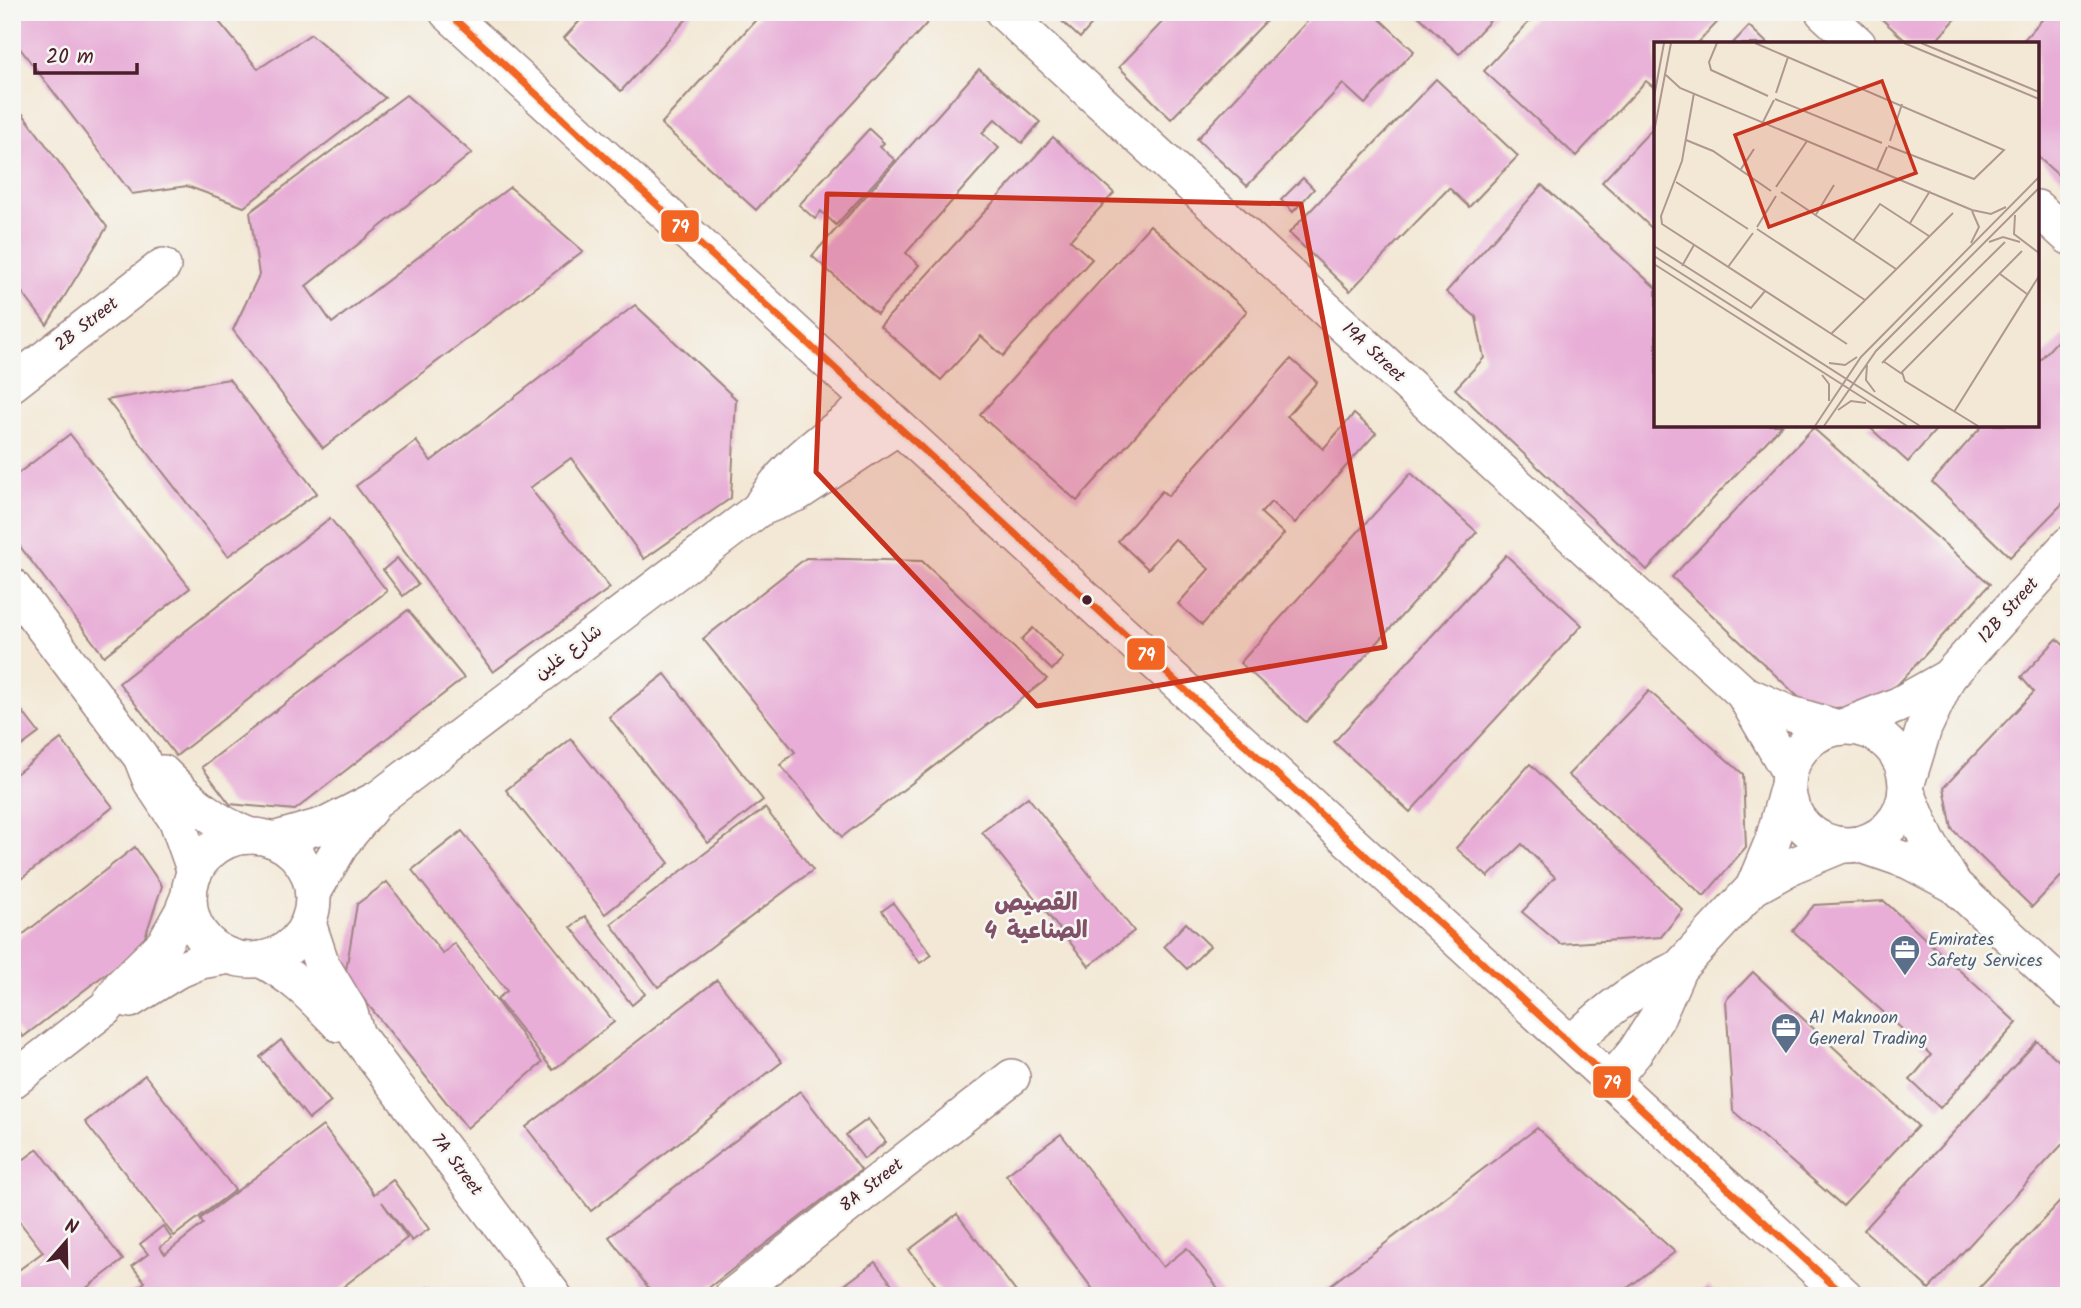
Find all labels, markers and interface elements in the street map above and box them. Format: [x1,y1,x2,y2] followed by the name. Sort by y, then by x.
[35,32,136,76] scale bar
[46,41,94,74] text: 20 m
[1654,42,2039,427] inset map
[660,209,700,243] line badge: 79
[671,213,690,243] text: 79
[49,290,126,359] street label: 2B Street
[1334,316,1412,391] street label: 19A Street
[1971,571,2047,651] street label: 12B Street
[1080,593,1094,607] unlabelled marker
[529,618,609,688] street label: شارع غلين
[1126,637,1166,671] line badge: 79
[1137,641,1156,671] text: 79
[984,884,1088,951] district label: القصيص الصناعية 4
[1928,926,2043,976] place label: Emirates Safety Services
[1888,933,1922,977] office icon: Emirates Safety Services
[1809,1004,1927,1054] place label: Al Maknoon General Trading
[1769,1011,1803,1055] office icon: Al Maknoon General Trading
[1592,1065,1632,1099] line badge: 79
[1603,1069,1622,1099] text: 79
[423,1127,490,1203] street label: 7A Street
[834,1151,911,1220] street label: 8A Street
[32,1206,102,1276] north arrow
[60,1212,82,1244] text: N

